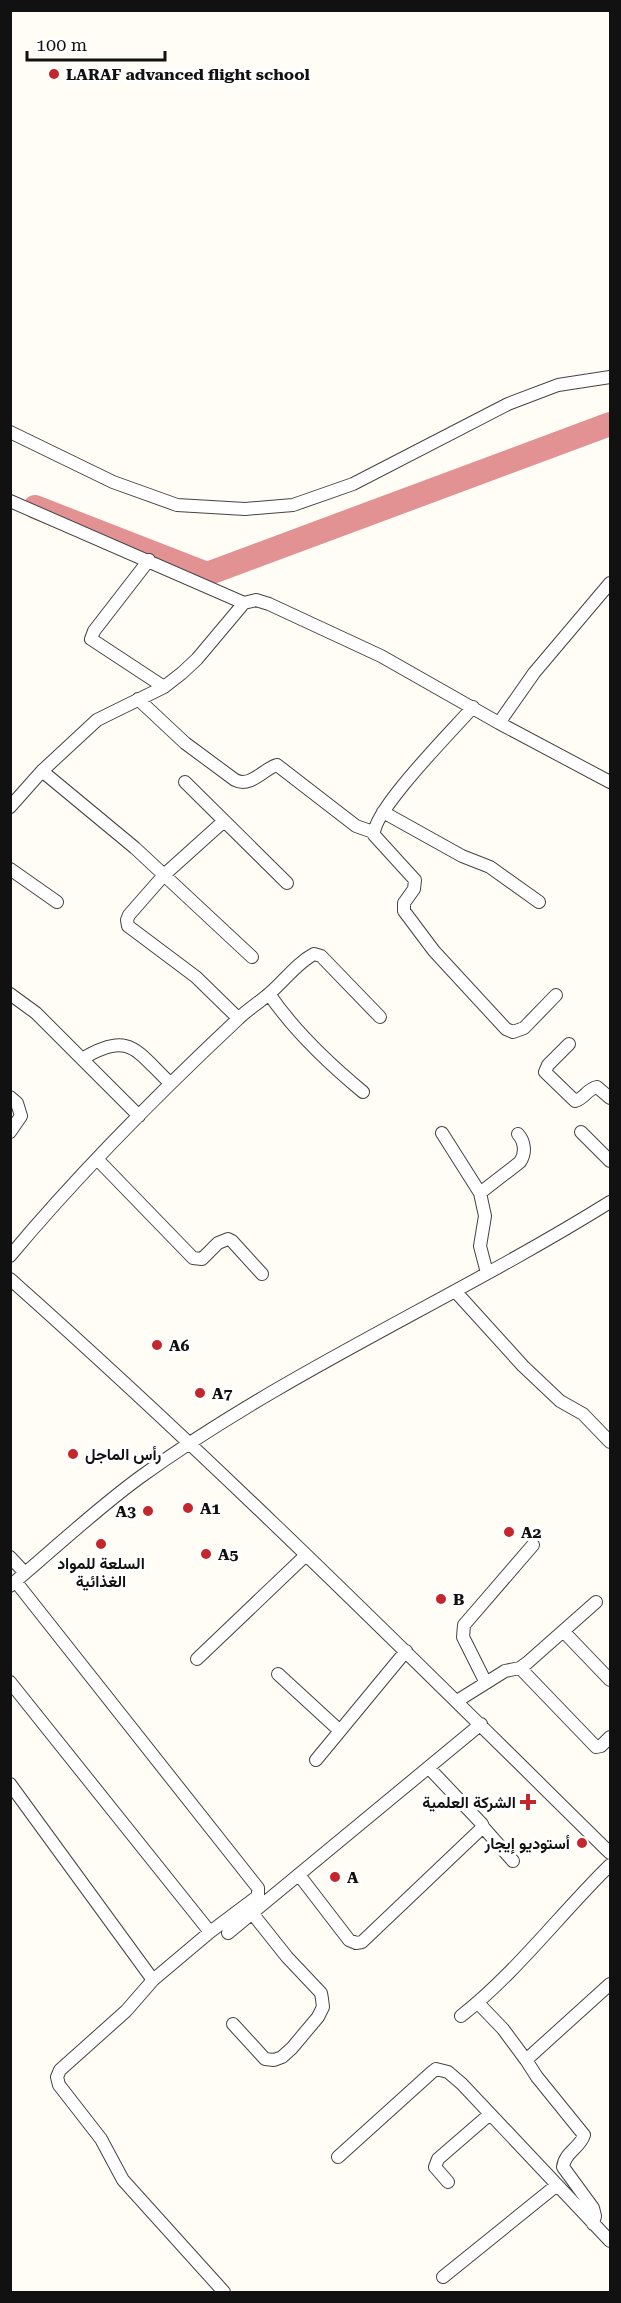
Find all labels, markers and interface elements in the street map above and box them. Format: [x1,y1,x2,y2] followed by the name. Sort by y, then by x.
[27,24,165,62] scale bar
[36,34,87,55] text: 100 m
[66,65,311,84] place label: LARAF advanced flight school
[47,67,61,81] marker: LARAF advanced flight school
[169,1336,190,1355] place label: A6
[150,1338,164,1352] marker: A6
[212,1384,233,1403] place label: A7
[193,1386,207,1400] marker: A7
[85,1445,162,1465] place label: رأس الماجل
[66,1447,80,1461] marker: رأس الماجل
[200,1499,221,1518] place label: A1
[181,1501,195,1515] marker: A1
[115,1502,136,1521] place label: A3
[141,1504,155,1518] marker: A3
[521,1523,542,1542] place label: A2
[502,1525,516,1539] marker: A2
[94,1537,108,1551] marker: السلعة للمواد الغذائية
[218,1545,239,1564] place label: A5
[199,1547,213,1561] marker: A5
[57,1554,145,1591] place label: السلعة للمواد الغذائية
[453,1590,465,1609] place label: B
[434,1592,448,1606] marker: B
[422,1793,516,1813] place label: الشركة العلمية
[521,1795,535,1809] marker: الشركة العلمية
[483,1834,570,1854] place label: أستوديو إيجار
[575,1836,589,1850] marker: أستوديو إيجار
[347,1868,359,1887] place label: A
[328,1870,342,1884] marker: A

